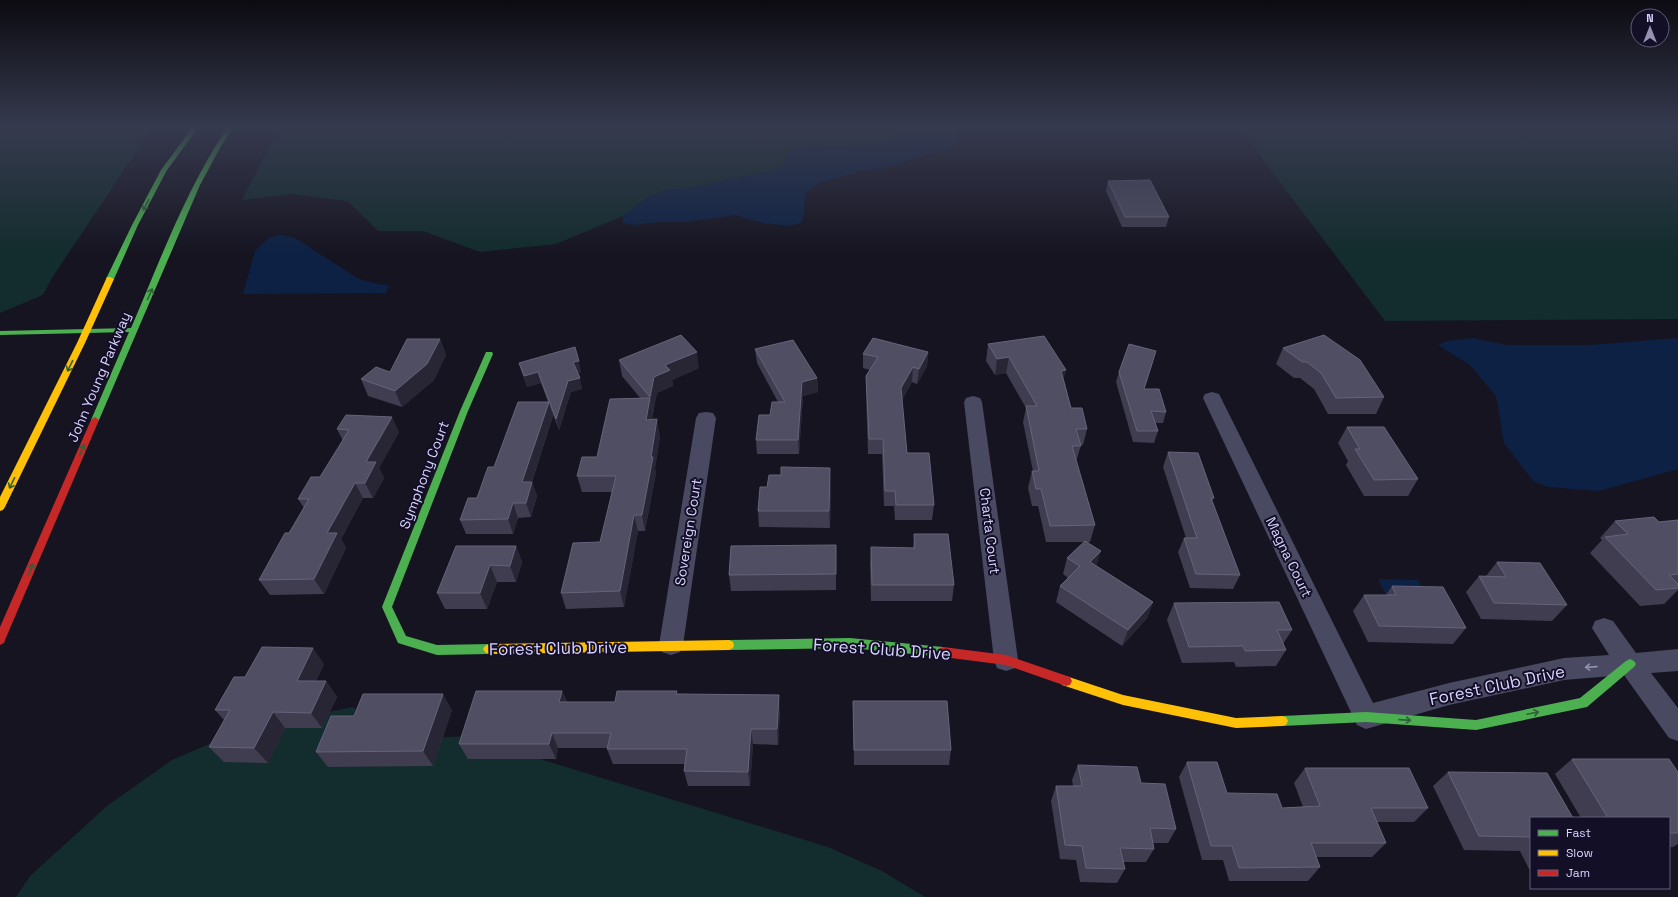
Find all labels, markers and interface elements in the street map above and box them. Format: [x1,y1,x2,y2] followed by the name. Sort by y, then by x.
[1630,8,1670,48] north arrow
[1646,11,1654,25] text: N
[142,198,149,210] one-way arrow
[146,289,154,301] one-way arrow
[63,309,135,445] street label: John Young Parkway
[66,360,73,372] one-way arrow
[395,419,453,531] street label: Symphony Court
[79,444,87,456] one-way arrow
[8,476,15,488] one-way arrow
[671,477,705,587] street label: Sovereign Court
[976,487,1004,575] street label: Charta Court
[1262,514,1316,600] street label: Magna Court
[28,563,35,575] one-way arrow
[812,633,952,665] street label: Forest Club Drive
[489,636,627,660] street label: Forest Club Drive
[1427,660,1567,710] street label: Forest Club Drive
[1585,663,1598,670] one-way arrow
[1526,709,1539,717] one-way arrow
[1398,716,1411,723] one-way arrow
[1530,817,1670,889] legend
[1566,825,1591,841] text: Fast
[1566,845,1593,861] text: Slow
[1566,865,1590,881] text: Jam

